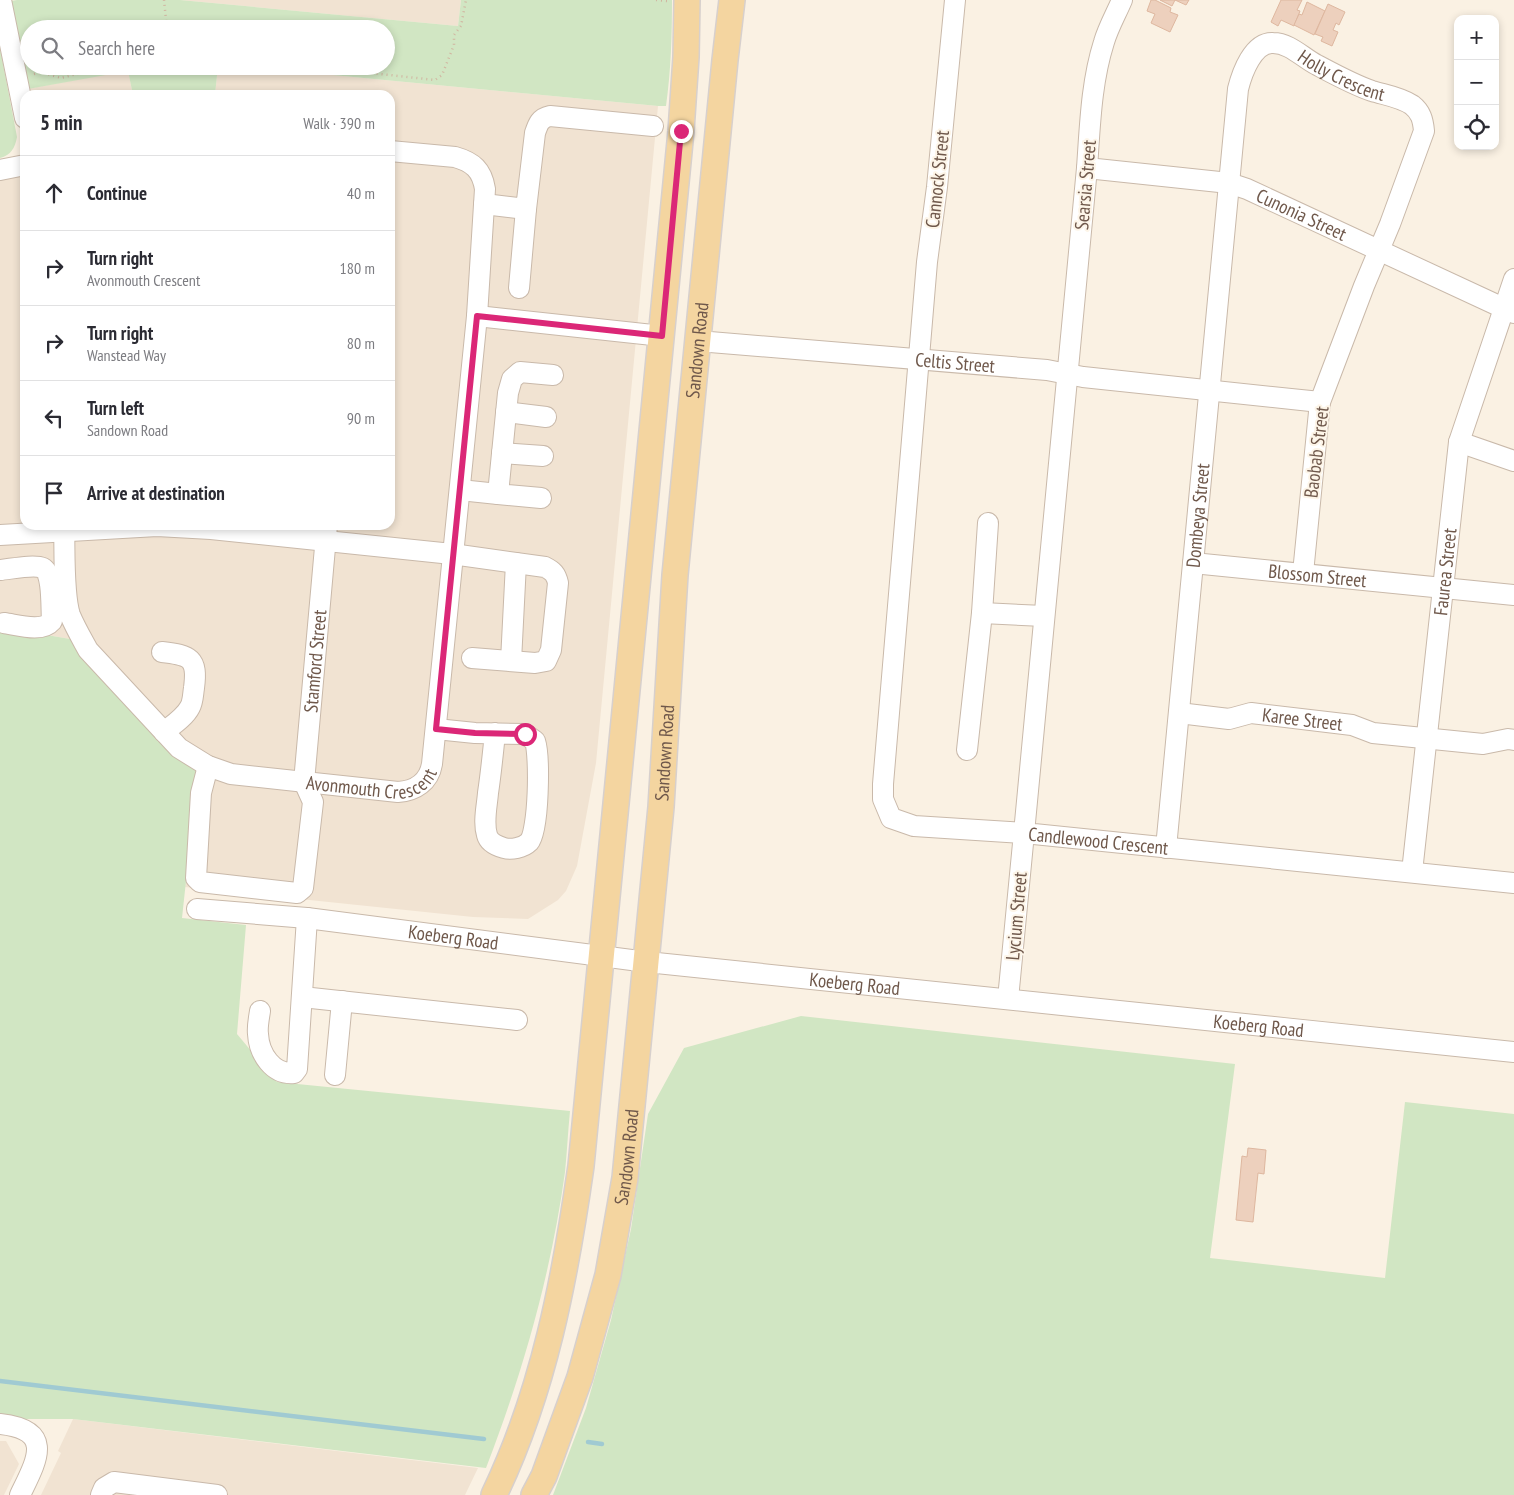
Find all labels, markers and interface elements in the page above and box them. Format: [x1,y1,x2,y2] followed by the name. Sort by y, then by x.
[1454,15,1499,150] map controls
[1454,15,1499,60] button: +
[20,20,395,75] search box
[38,34,66,62] icon: search
[78,36,155,60] text: Search here
[1293,44,1388,106] street label: Holly Crescent
[1454,60,1499,105] button: −
[1454,105,1499,150] button: locate
[40,109,82,136] text: 5 min
[303,113,375,133] text: Walk · 390 m
[670,120,693,143] route end
[920,128,954,229] street label: Cannock Street
[1069,138,1101,231] street label: Searsia Street
[40,179,68,207] icon: ahead
[87,181,147,205] text: Continue
[347,183,375,203] text: 40 m
[1253,183,1351,246] street label: Cunonia Street
[87,246,153,270] text: Turn right
[40,254,68,282] icon: right
[340,258,375,278] text: 180 m
[87,270,200,290] text: Avonmouth Crescent
[680,301,713,399] street label: Sandown Road
[87,321,153,345] text: Turn right
[40,329,68,357] icon: right
[347,333,375,353] text: 80 m
[87,345,166,365] text: Wanstead Way
[914,347,997,378] street label: Celtis Street
[87,396,144,420] text: Turn left
[40,404,68,432] icon: left
[1298,404,1334,499] street label: Baobab Street
[347,408,375,428] text: 90 m
[87,420,168,440] text: Sandown Road
[1181,462,1214,569] street label: Dombeya Street
[40,479,68,507] icon: arrive
[87,481,225,505] text: Arrive at destination
[1428,526,1462,617] street label: Faurea Street
[1267,559,1368,592] street label: Blossom Street
[298,608,331,714] street label: Stamford Street
[1261,702,1345,736] street label: Karee Street
[649,704,679,802] street label: Sandown Road
[514,723,537,746] route start
[305,764,442,804] street label: Avonmouth Crescent
[1027,822,1170,860] street label: Candlewood Crescent
[1000,870,1032,961] street label: Lycium Street
[407,919,500,955] street label: Koeberg Road
[808,967,901,1000] street label: Koeberg Road
[1212,1009,1305,1042] street label: Koeberg Road
[608,1108,644,1207] street label: Sandown Road

